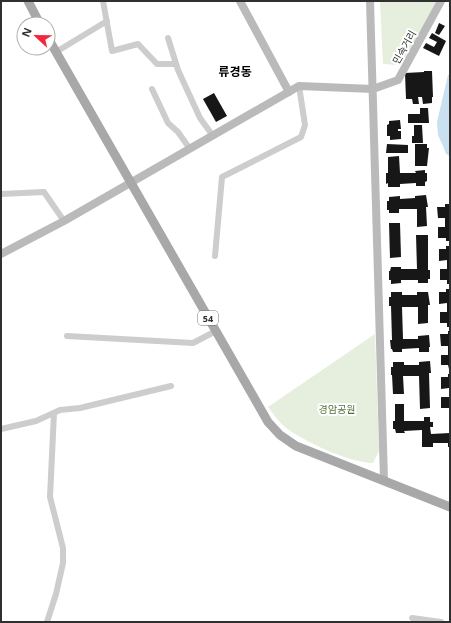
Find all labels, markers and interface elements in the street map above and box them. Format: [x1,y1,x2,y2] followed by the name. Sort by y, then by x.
[16,16,56,56] north arrow
[18,25,35,39] text: N
[389,28,419,66] street label: 민속거리
[218,63,252,80] district label: 류경동
[198,311,218,325] road number: 54
[319,402,355,416] park label: 경암공원

